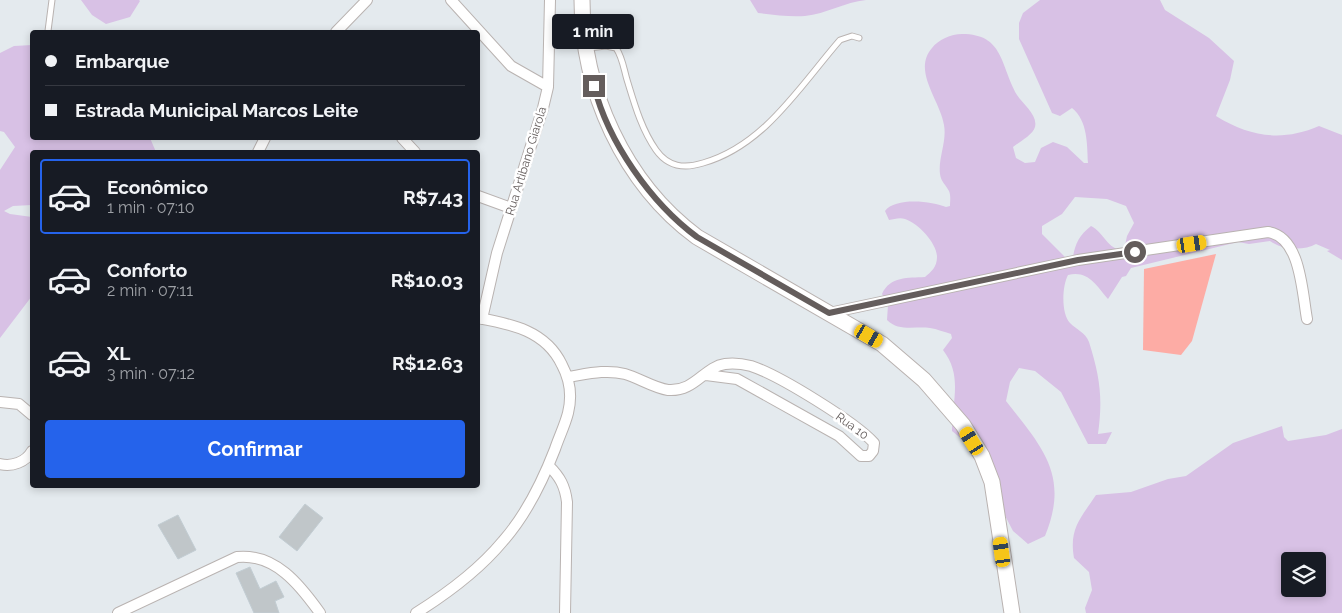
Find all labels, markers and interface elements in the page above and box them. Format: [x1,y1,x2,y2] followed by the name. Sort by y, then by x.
[553,13,635,48] callout: 1 min
[573,22,613,41] text: 1 min
[75,50,169,72] text: Embarque
[583,75,605,97] route end
[75,99,358,121] text: Estrada Municipal Marcos Leite
[503,105,549,217] street label: Rua Artibano Giarola
[47,174,92,219] icon: car
[107,176,208,198] text: Econômico
[403,186,463,208] text: R$7.43
[107,198,195,217] text: 1 min · 07:10
[1176,234,1207,254] car
[1124,241,1146,263] route start
[47,257,92,302] icon: car
[107,259,187,281] text: Conforto
[391,269,463,291] text: R$10.03
[107,281,193,300] text: 2 min · 07:11
[852,322,885,350] car
[47,340,92,385] icon: car
[107,342,130,364] text: XL
[392,352,463,374] text: R$12.63
[107,364,195,383] text: 3 min · 07:12
[833,409,871,443] street label: Rua 10
[45,420,465,478] button: Confirmar
[957,424,986,458] car
[992,536,1011,568] car
[1281,552,1326,597] map controls
[1281,552,1326,597] button: layers

